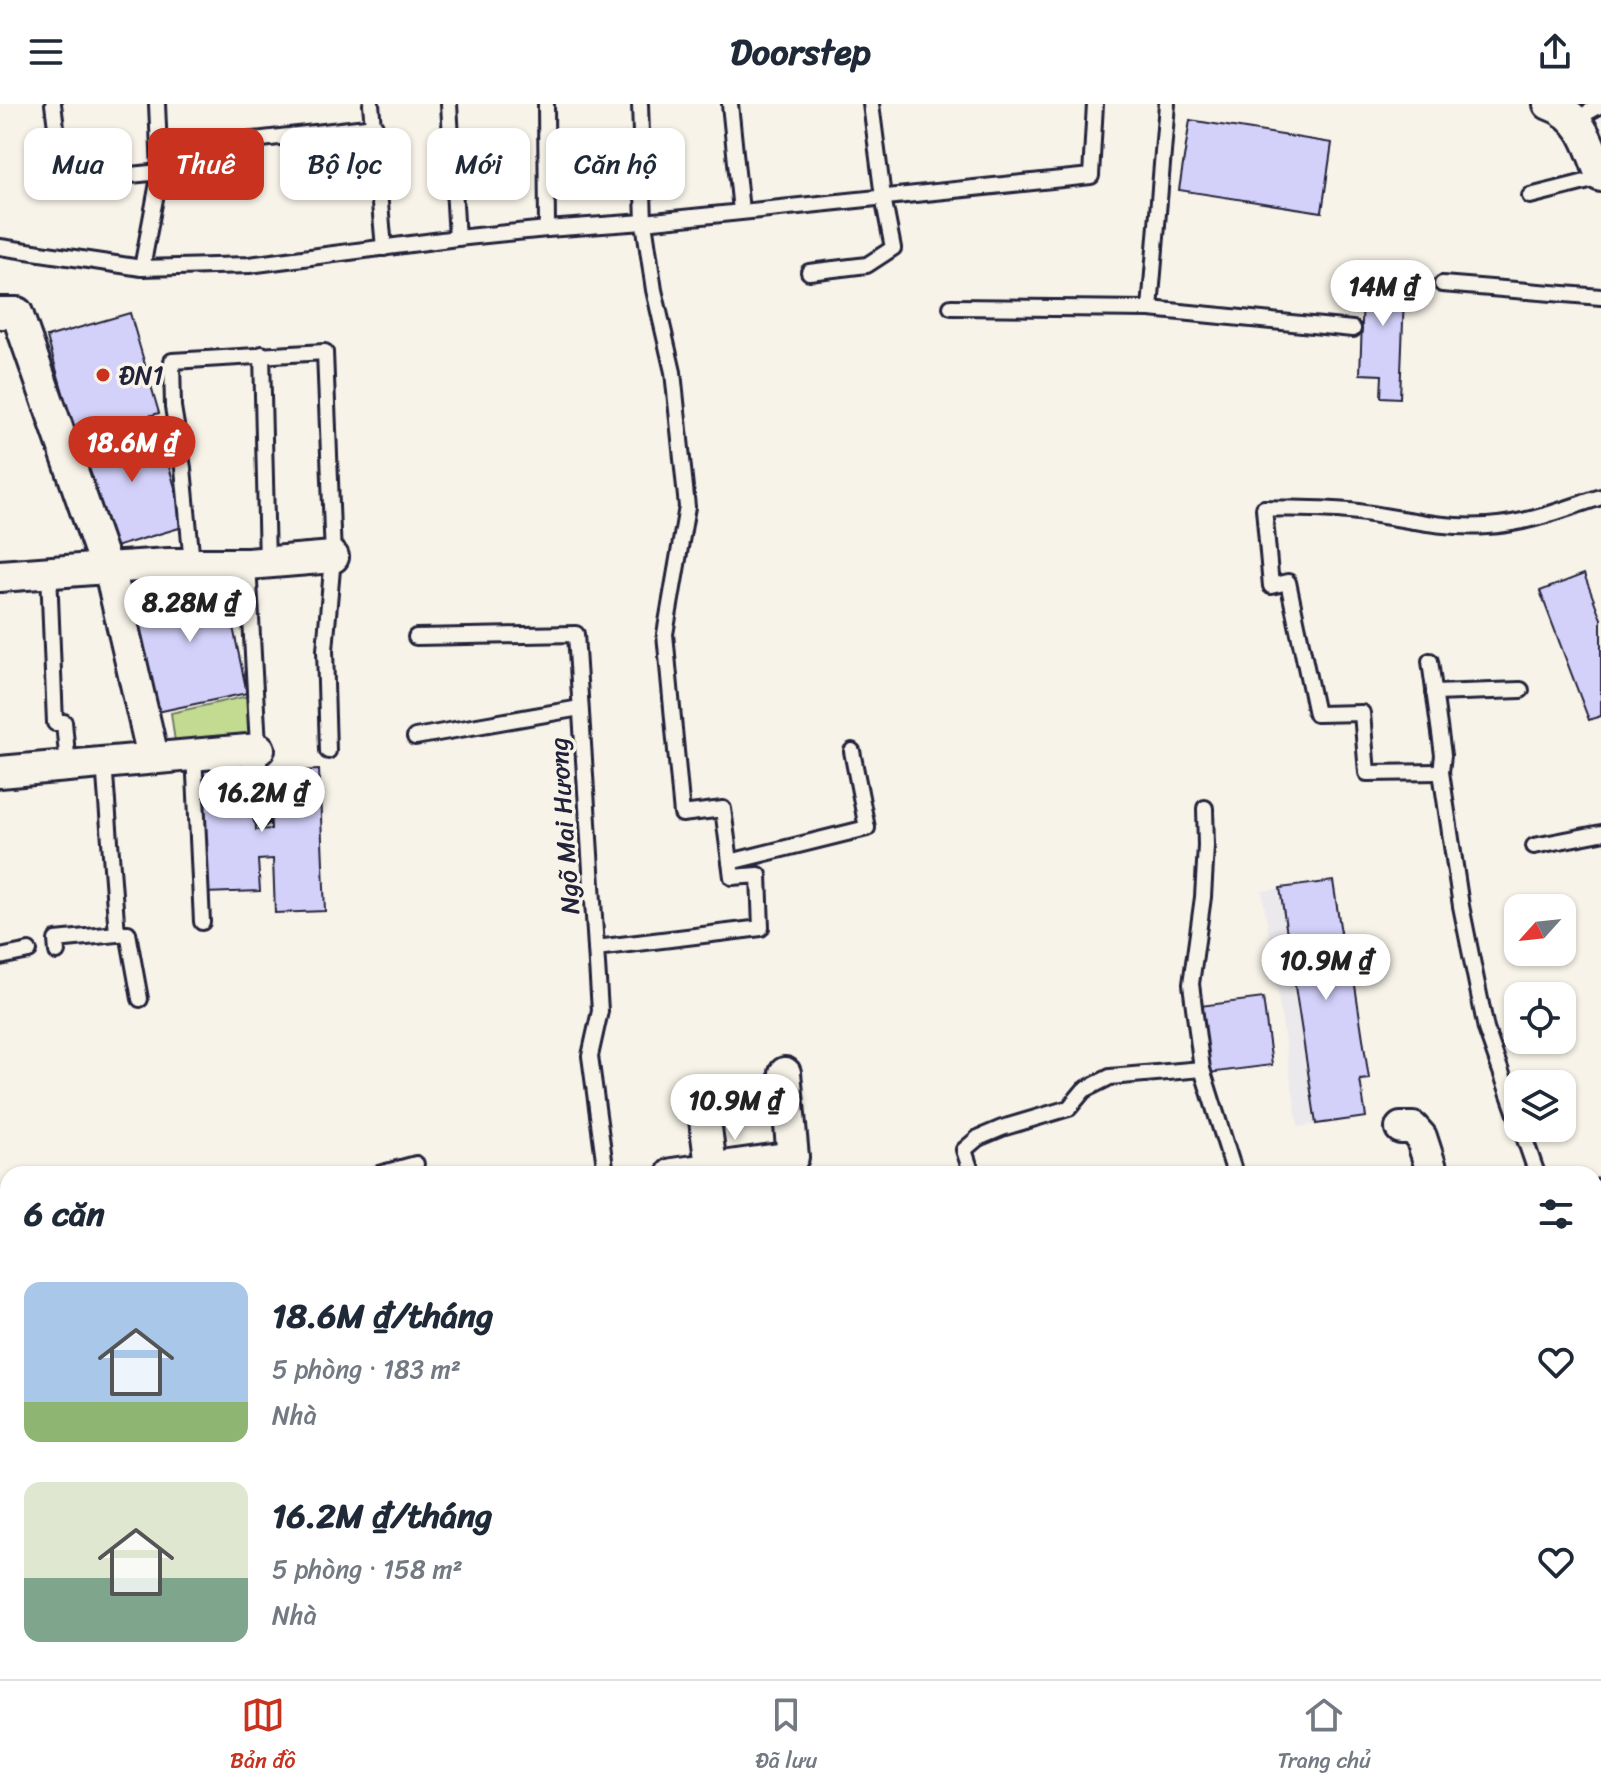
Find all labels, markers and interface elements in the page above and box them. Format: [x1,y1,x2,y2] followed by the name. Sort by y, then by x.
[730,20,871,84] text: Doorstep
[24,30,68,74] icon: menu
[1533,30,1577,74] icon: share
[24,128,132,200] chip: Mua
[148,128,264,200] chip: Thuê
[280,128,411,200] chip: Bộ lọc
[427,128,530,200] chip: Mới
[546,128,685,200] chip: Căn hộ
[1327,260,1439,328] pin: 14M ₫
[1348,263,1418,309] text: 14M ₫
[119,352,164,398] place label: ĐN1
[94,366,112,384] marker: ĐN1
[58,416,206,484] pin: 18.6M ₫
[86,419,178,465] text: 18.6M ₫
[116,576,264,644] pin: 8.28M ₫
[142,579,238,625] text: 8.28M ₫
[535,736,593,916] street label: Ngõ Mai Hương
[188,766,336,834] pin: 16.2M ₫
[217,769,307,815] text: 16.2M ₫
[1504,894,1576,966] north arrow
[1504,894,1576,1142] map controls
[1252,934,1400,1002] pin: 10.9M ₫
[1279,937,1373,983] text: 10.9M ₫
[1504,982,1576,1054] button: locate
[1504,1070,1576,1142] button: layers
[661,1074,809,1142] pin: 10.9M ₫
[688,1077,782,1123] text: 10.9M ₫
[24,1184,105,1244] text: 6 căn
[1534,1192,1578,1236] icon: filters
[272,1286,493,1346] text: 18.6M ₫/tháng
[88,1314,184,1410] icon: home
[1534,1340,1578,1384] icon: heart
[272,1346,461,1392] text: 5 phòng · 183 m²
[272,1392,317,1438] text: Nhà
[272,1486,493,1546] text: 16.2M ₫/tháng
[88,1514,184,1610] icon: home
[1534,1540,1578,1584] icon: heart
[272,1546,463,1592] text: 5 phòng · 158 m²
[272,1592,317,1638] text: Nhà
[230,1693,295,1780] tab: Bản đồ
[756,1693,817,1780] tab: Đã lưu
[1278,1693,1371,1780] tab: Trang chủ

